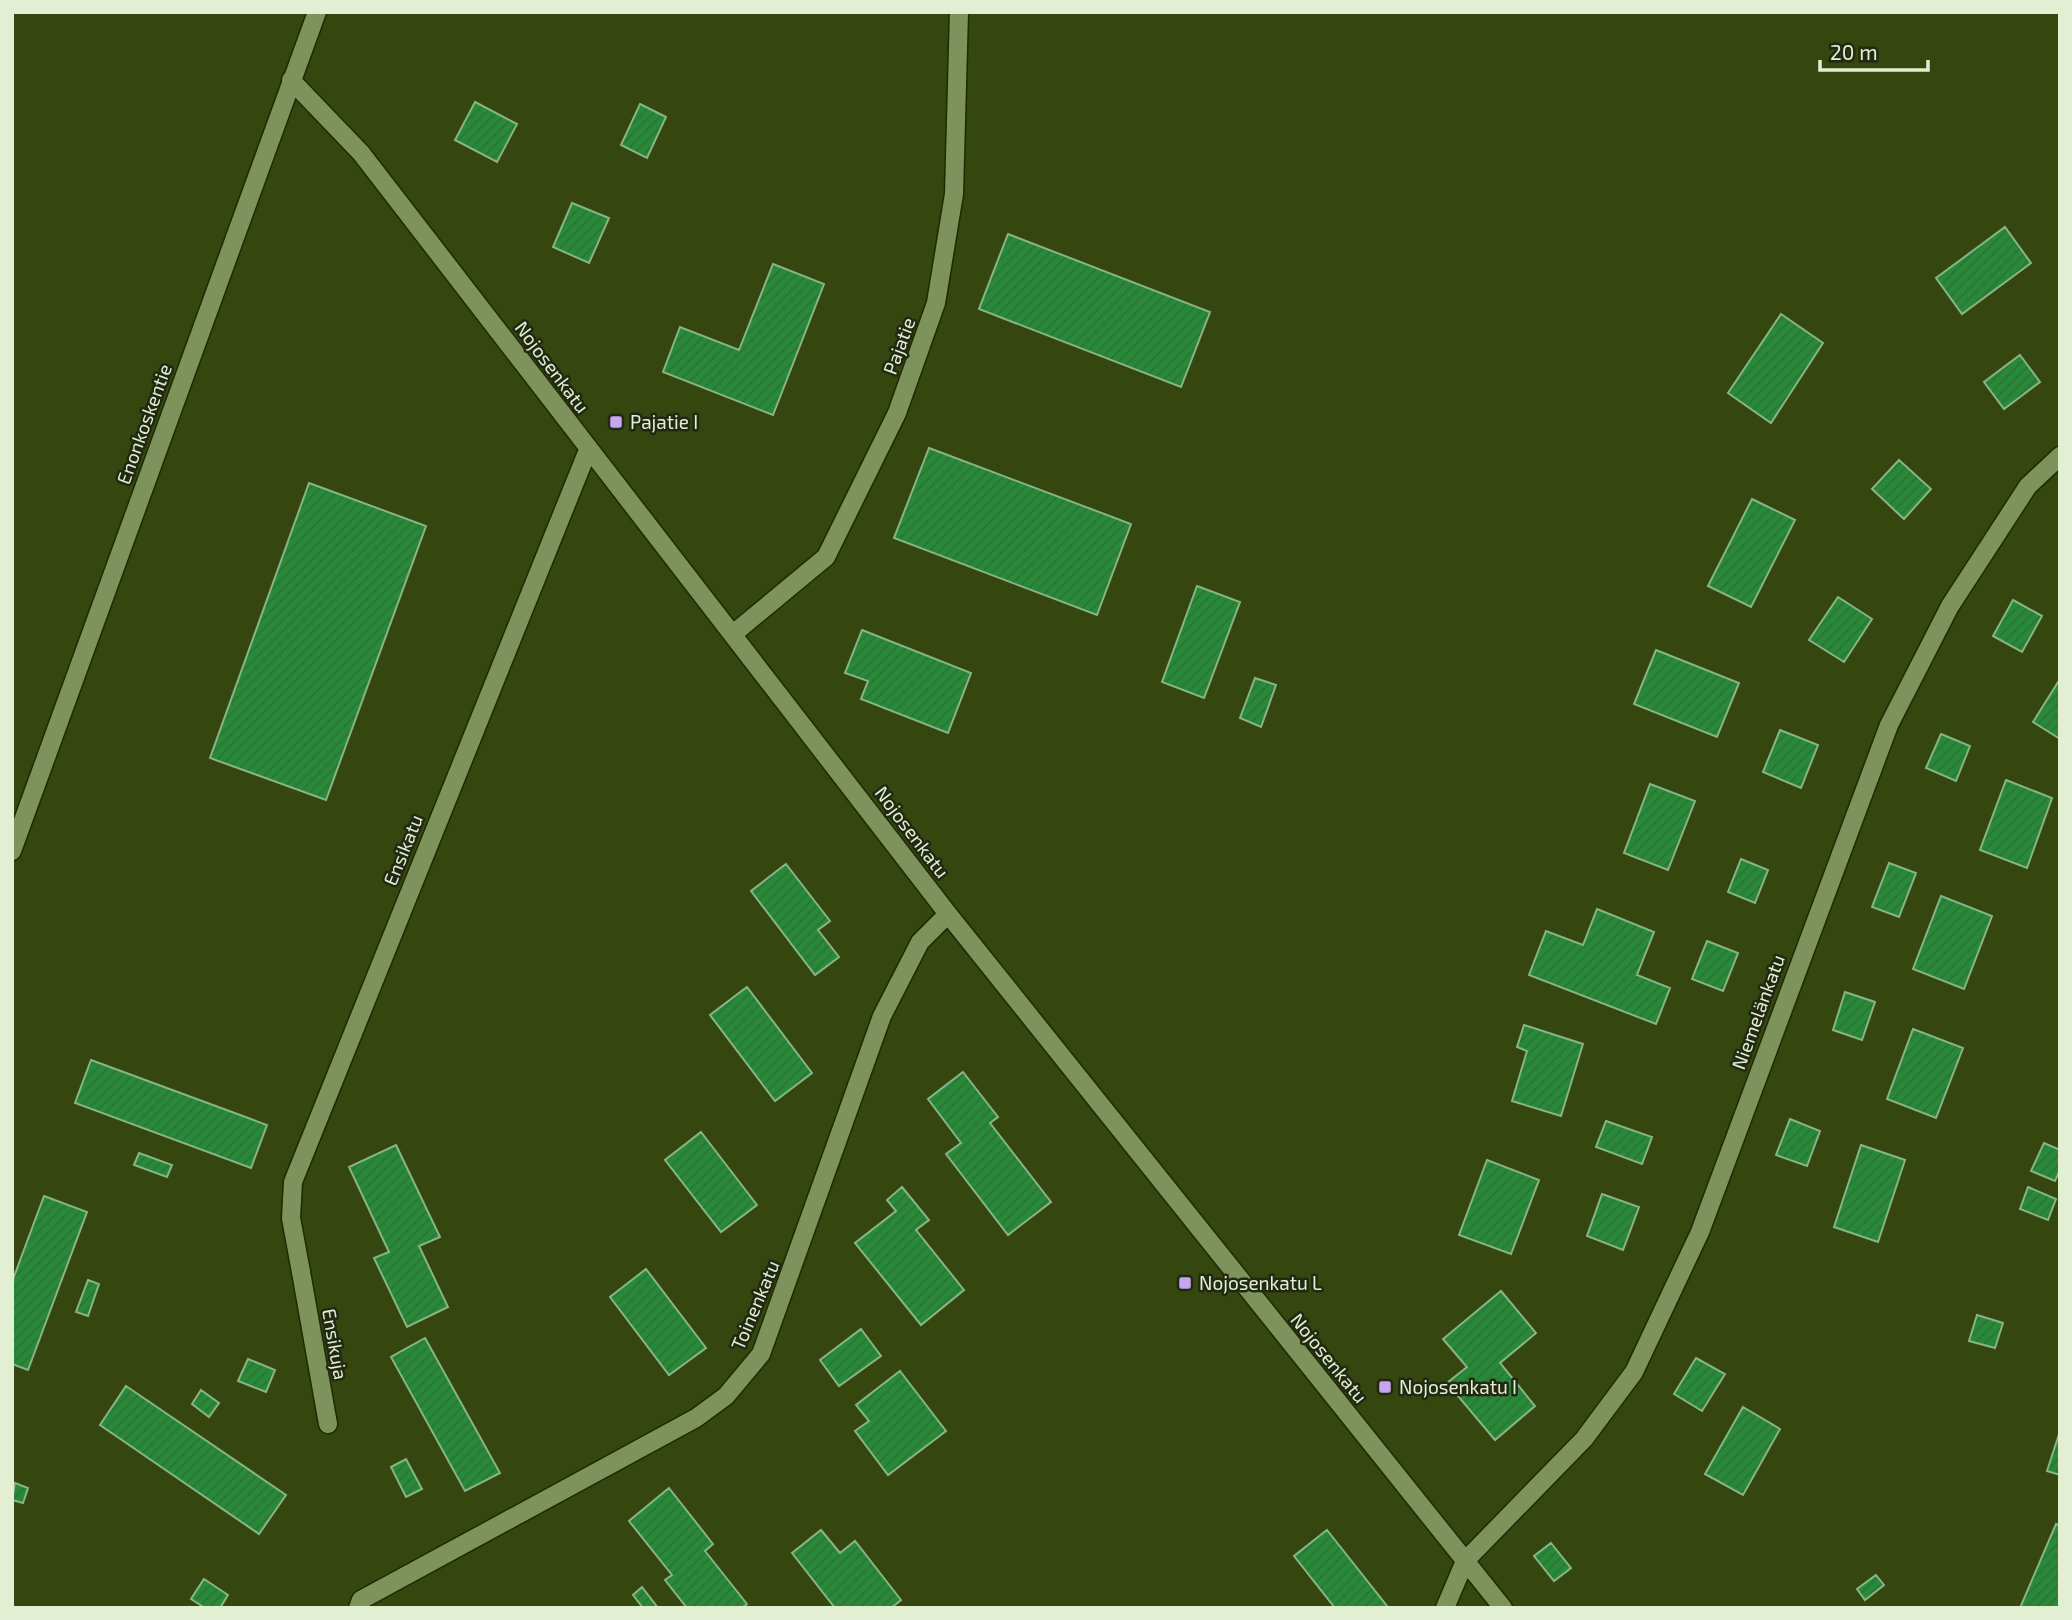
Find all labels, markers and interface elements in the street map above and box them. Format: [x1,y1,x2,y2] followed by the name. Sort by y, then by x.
[1820,28,1928,72] scale bar
[1830,39,1878,64] text: 20 m
[878,314,919,377] street label: Pajatie
[510,316,594,417] street label: Nojosenkatu
[111,361,176,487] street label: Enonkoskentie
[630,410,698,433] place label: Pajatie I
[608,414,624,430] marker: Pajatie I
[870,781,954,882] street label: Nojosenkatu
[378,811,427,889] street label: Ensikatu
[1726,951,1789,1072] street label: Niemelänkatu
[725,1257,784,1353] street label: Toinenkatu
[1199,1271,1322,1294] place label: Nojosenkatu L
[1177,1275,1193,1291] marker: Nojosenkatu L
[318,1307,353,1381] street label: Ensikuja
[1286,1308,1373,1407] street label: Nojosenkatu
[1399,1375,1517,1398] place label: Nojosenkatu I
[1377,1379,1393,1395] marker: Nojosenkatu I

